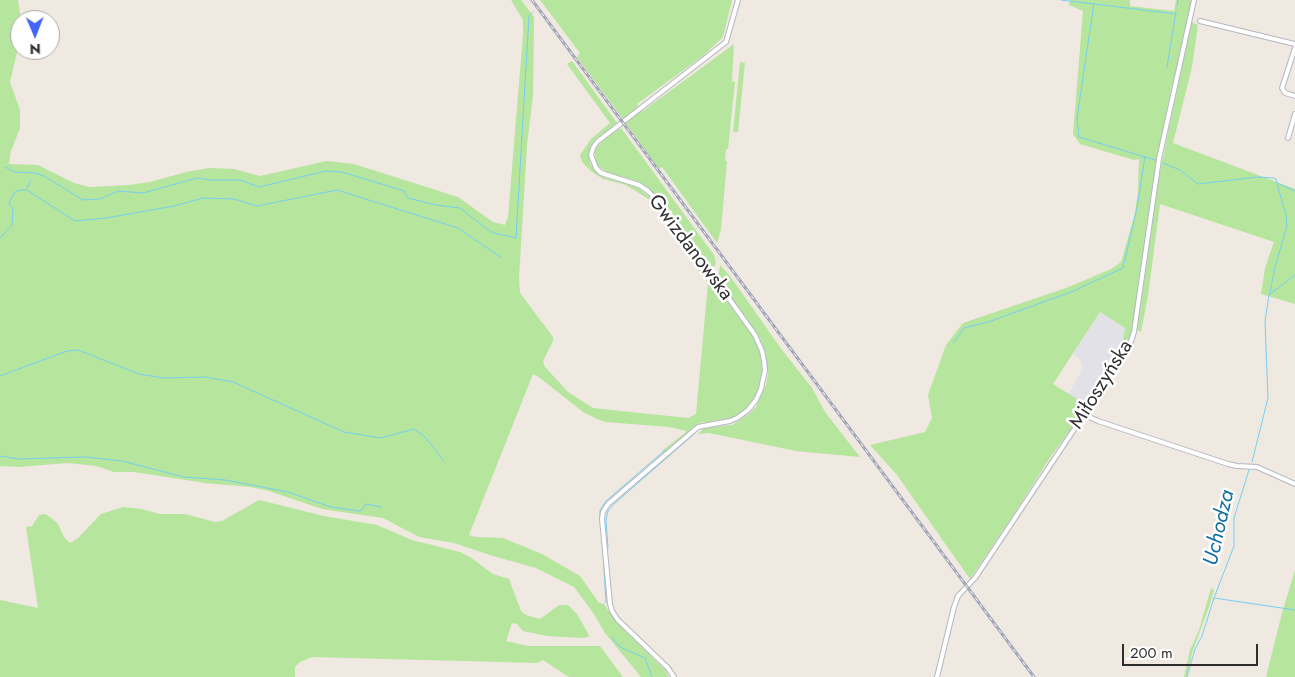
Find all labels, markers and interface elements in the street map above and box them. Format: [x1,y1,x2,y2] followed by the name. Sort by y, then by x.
[10,10,60,60] north arrow
[30,39,41,59] text: N
[642,190,738,306] street label: Gwizdanowska
[1065,336,1139,434] street label: Miłoszyńska
[1199,488,1241,568] water label: Uchodza
[1125,634,1261,666] scale bar
[1130,642,1173,664] text: 200 m

